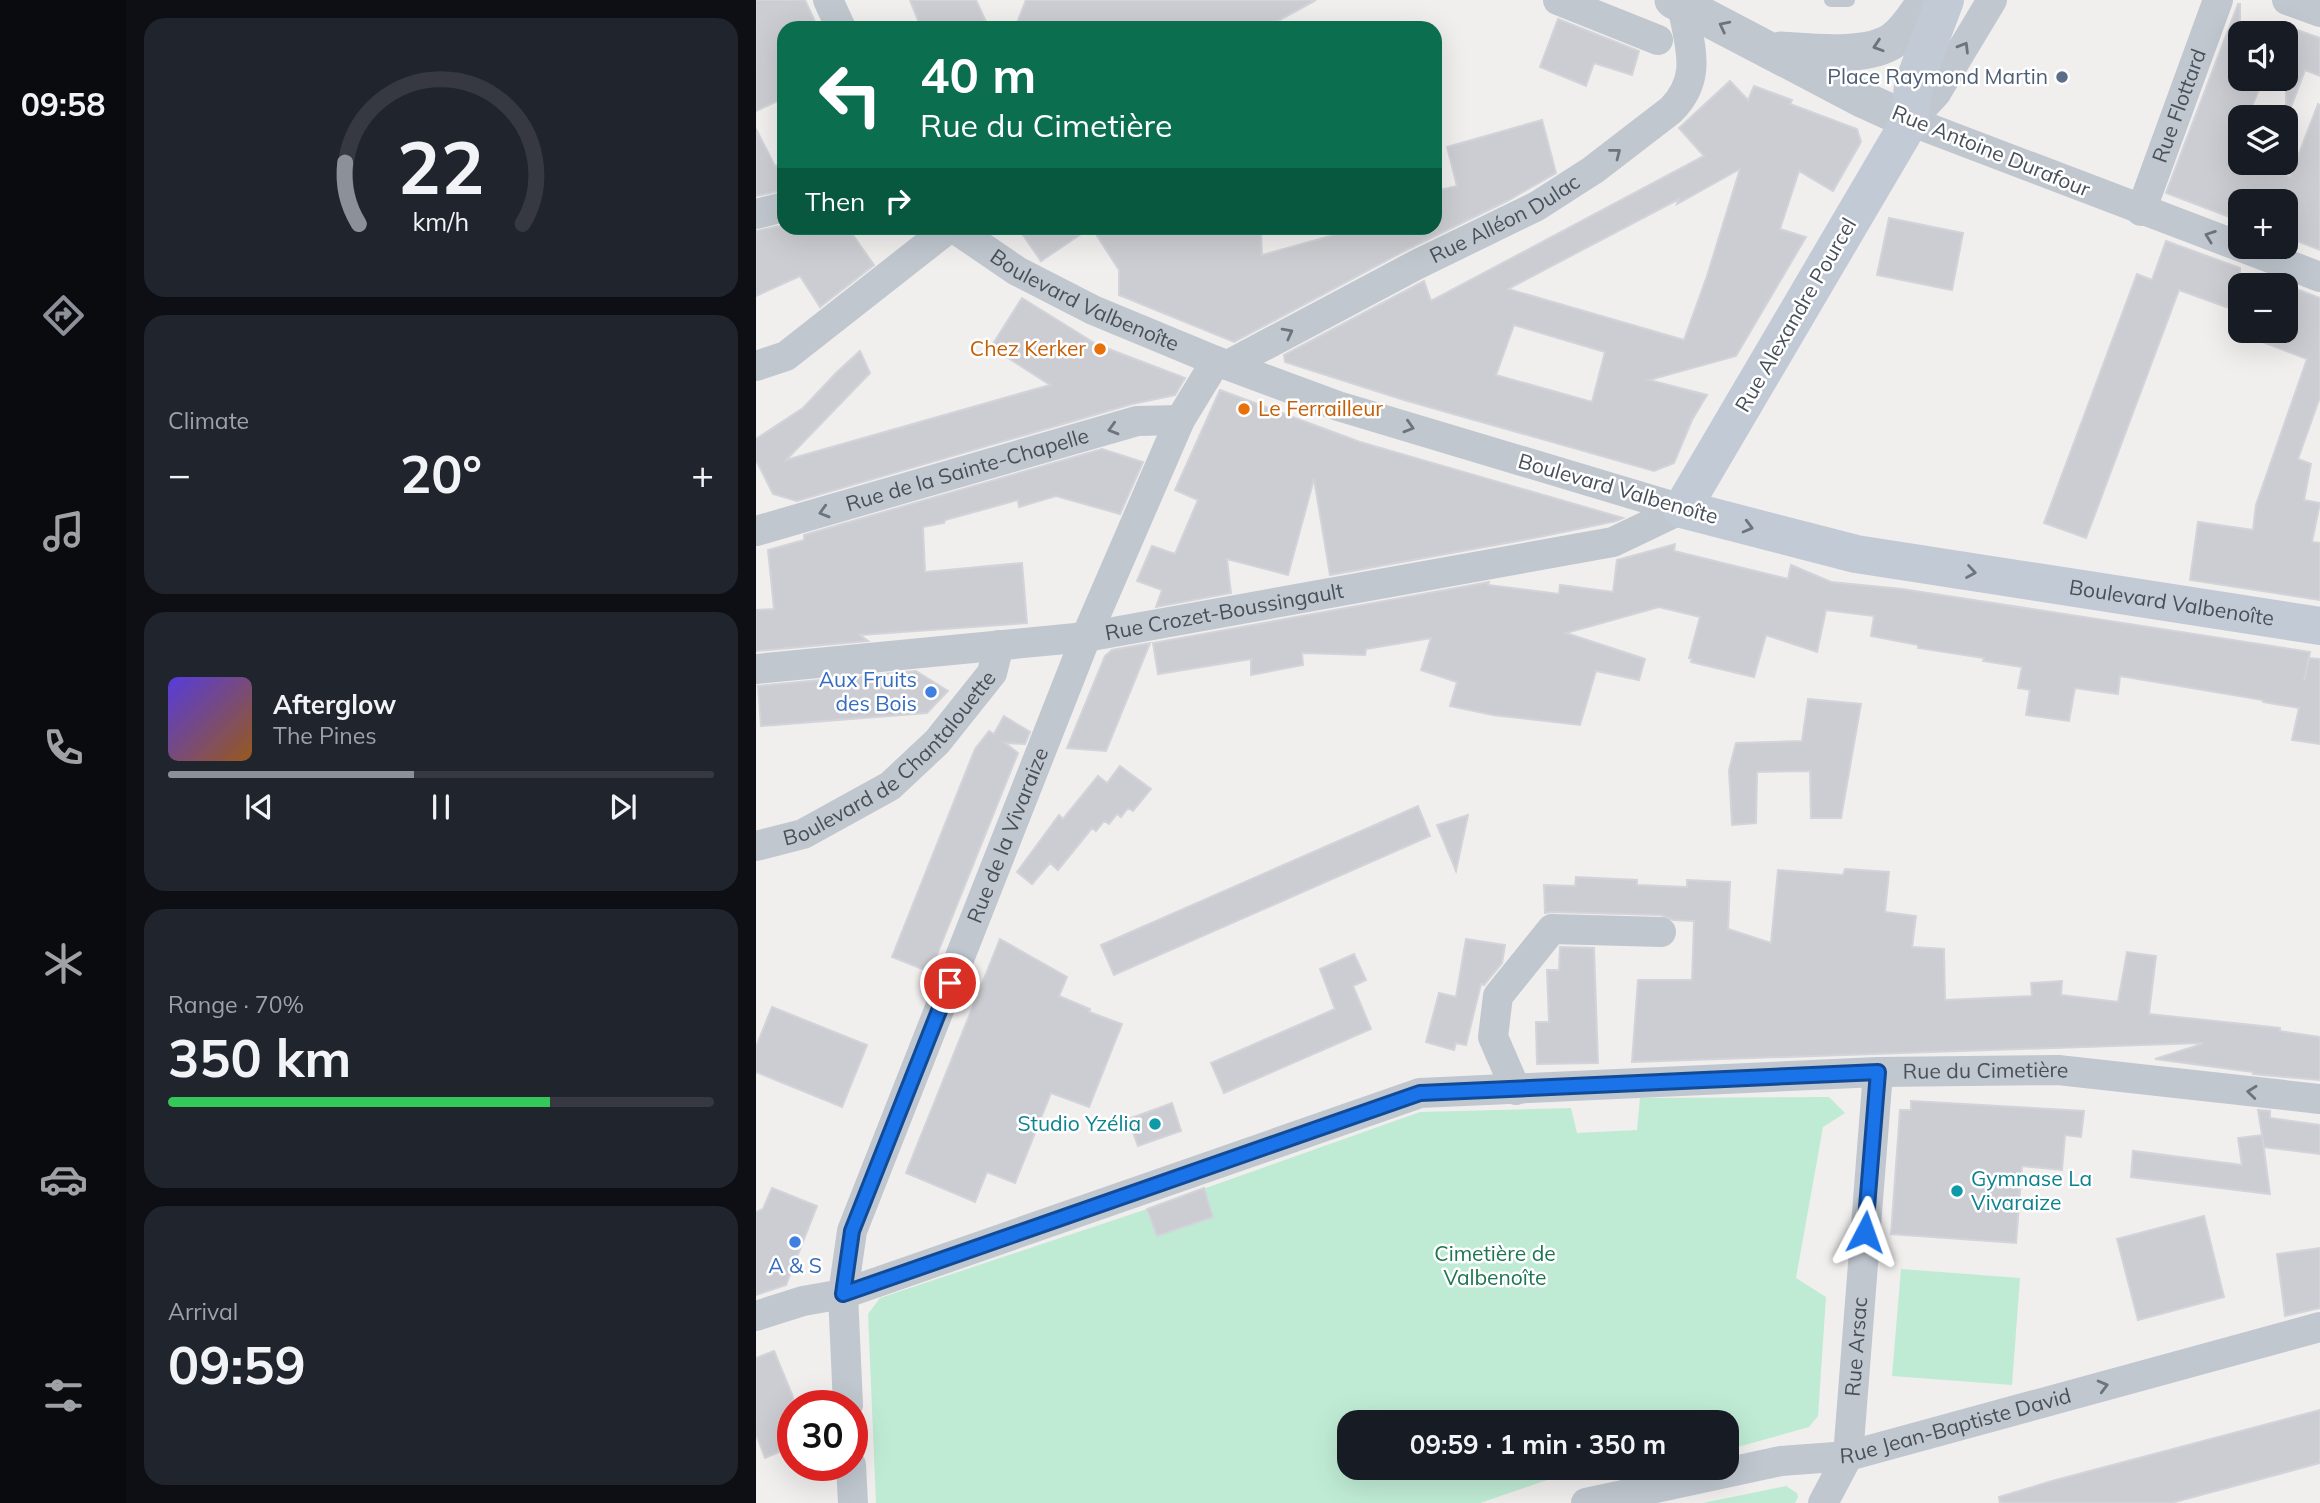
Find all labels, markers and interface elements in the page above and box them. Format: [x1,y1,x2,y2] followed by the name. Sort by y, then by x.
[1719,21,1731,35] one-way arrow
[2228,21,2298,343] map controls
[2228,21,2298,91] button: sound
[1873,37,1885,52] one-way arrow
[1956,41,1969,54] one-way arrow
[920,44,1036,105] text: 40 m
[2146,45,2211,166] street label: Rue Flottard
[805,49,896,140] icon: left
[1827,63,2048,89] place label: Place Raymond Martin
[2054,69,2070,85] marker: Place Raymond Martin
[21,84,105,124] text: 09:58
[1889,98,2094,202] street label: Rue Antoine Durafour
[920,105,1172,145] text: Rue du Cimetière
[2228,105,2298,175] button: layers
[397,121,485,212] text: 22
[1608,148,1621,161] one-way arrow
[1425,168,1584,268] street label: Rue Alléon Dulac
[879,182,917,220] icon: right
[805,185,865,218] text: Then
[2228,189,2298,259] button: +
[413,205,469,236] text: km/h
[1729,213,1861,416] street label: Rue Alexandre Pourcel
[2205,231,2217,245] one-way arrow
[986,243,1183,356] street label: Boulevard Valbenoîte
[2228,273,2298,343] button: −
[39,291,88,340] icon: directions
[1281,328,1294,341] one-way arrow
[970,335,1086,361] place label: Chez Kerker
[1092,341,1108,357] marker: Chez Kerker
[1258,395,1383,421] place label: Le Ferrailleur
[1236,401,1252,417] marker: Le Ferrailleur
[168,406,249,435] text: Climate
[1402,418,1414,433] one-way arrow
[1107,420,1119,435] one-way arrow
[842,422,1092,516] street label: Rue de la Sainte-Chapelle
[400,441,482,506] text: 20°
[1515,447,1721,529] street label: Boulevard Valbenoîte
[168,450,191,498] text: −
[691,450,714,498] text: +
[818,503,830,518] one-way arrow
[39,507,88,556] icon: music
[1742,518,1754,533] one-way arrow
[1965,564,1977,579] one-way arrow
[2067,573,2276,631] street label: Boulevard Valbenoîte
[1103,577,1345,645] street label: Rue Crozet-Boussingault
[780,665,1001,851] street label: Boulevard de Chantalouette
[819,666,917,716] place label: Aux Fruits des Bois
[923,684,939,700] marker: Aux Fruits des Bois
[273,688,396,721] text: Afterglow
[273,721,377,750] text: The Pines
[39,723,88,772] icon: phone
[961,743,1053,927] street label: Rue de la Vivaraize
[240,788,278,826] icon: previous
[422,788,460,826] icon: pause
[604,788,642,826] icon: next
[39,939,88,988] icon: climate
[920,953,980,1013] pin
[931,964,969,1002] icon: arrive
[168,990,304,1019] text: Range · 70%
[168,1025,351,1090] text: 350 km
[1903,1056,2070,1084] street label: Rue du Cimetière
[2246,1084,2258,1099] one-way arrow
[1018,1110,1141,1136] place label: Studio Yzélia
[1147,1116,1163,1132] marker: Studio Yzélia
[39,1155,88,1204] icon: car
[1971,1165,2092,1215] place label: Gymnase La Vivaraize
[1949,1183,1965,1199] marker: Gymnase La Vivaraize
[1828,1195,1902,1269] position arrow
[787,1234,803,1250] marker: A & S
[1434,1240,1556,1290] park label: Cimetière de Valbenoîte
[768,1252,822,1278] place label: A & S
[1839,1296,1872,1397] street label: Rue Arsac
[168,1297,238,1326] text: Arrival
[168,1332,306,1397] text: 09:59
[39,1371,88,1420] icon: filters
[2097,1380,2109,1394] one-way arrow
[1839,1382,2074,1469] street label: Rue Jean-Baptiste David
[777,1390,868,1481] speed limit sign: 30
[1410,1428,1666,1461] text: 09:59 · 1 min · 350 m

